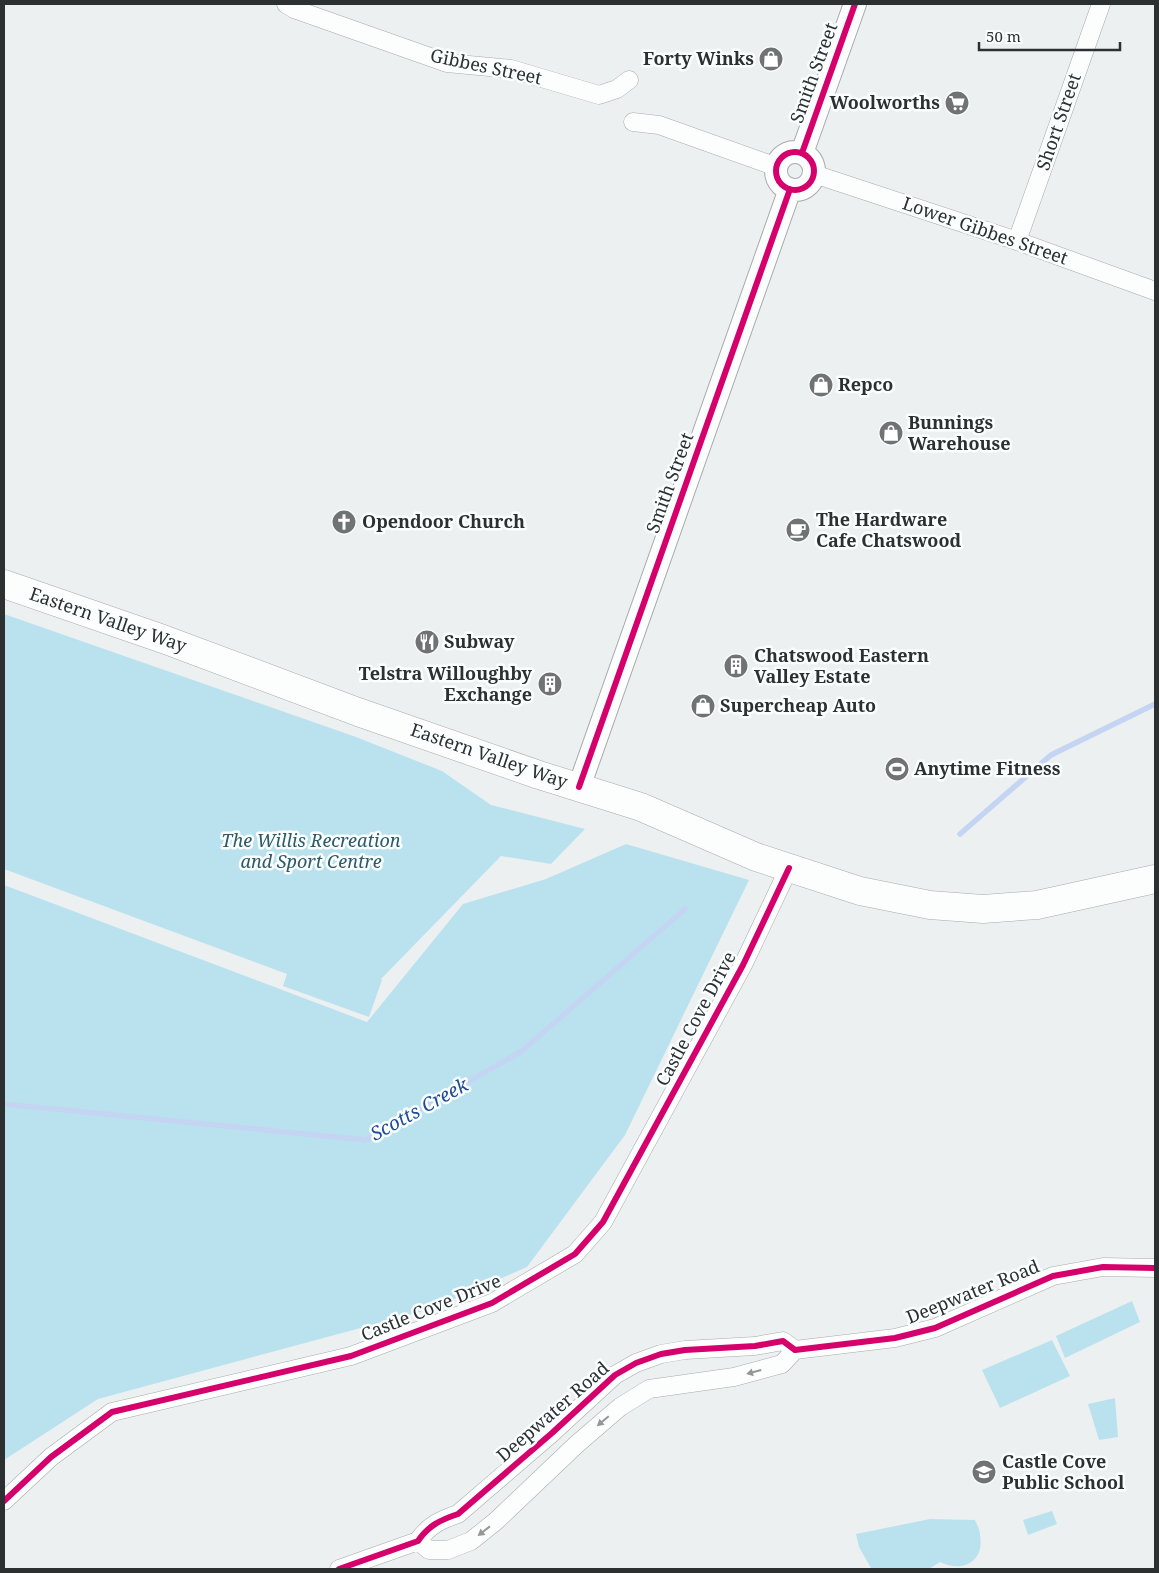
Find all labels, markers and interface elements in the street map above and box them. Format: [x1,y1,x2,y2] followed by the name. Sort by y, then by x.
[784,19,842,126] street label: Smith Street
[979,20,1120,52] scale bar
[986,26,1021,46] text: 50 m
[428,42,544,90] street label: Gibbes Street
[643,46,754,70] place label: Forty Winks
[758,46,784,72] shop icon: Forty Winks
[1030,70,1086,173] street label: Short Street
[830,90,940,114] place label: Woolworths
[944,90,970,116] supermarket icon: Woolworths
[900,191,1071,270] street label: Lower Gibbes Street
[808,372,834,398] shop icon: Repco
[838,372,893,396] place label: Repco
[908,410,1011,455] place label: Bunnings Warehouse
[878,420,904,446] shop icon: Bunnings Warehouse
[640,429,698,536] street label: Smith Street
[816,507,961,552] place label: The Hardware Cafe Chatswood
[331,509,357,535] church icon: Opendoor Church
[362,509,525,533] place label: Opendoor Church
[785,517,811,543] cafe icon: The Hardware Cafe Chatswood
[27,581,191,657] street label: Eastern Valley Way
[414,629,440,655] restaurant icon: Subway
[444,629,515,653] place label: Subway
[754,643,929,688] place label: Chatswood Eastern Valley Estate
[723,653,749,679] building icon: Chatswood Eastern Valley Estate
[359,661,533,706] place label: Telstra Willoughby Exchange
[537,671,563,697] building icon: Telstra Willoughby Exchange
[690,693,716,719] shop icon: Supercheap Auto
[720,693,876,717] place label: Supercheap Auto
[408,717,572,793] street label: Eastern Valley Way
[884,756,910,782] sports icon: Anytime Fitness
[914,756,1061,780] place label: Anytime Fitness
[221,828,401,873] park label: The Willis Recreation and Sport Centre
[650,947,741,1090] street label: Castle Cove Drive
[365,1071,474,1147] water label: Scotts Creek
[903,1253,1043,1329] street label: Deepwater Road
[357,1268,504,1346] street label: Castle Cove Drive
[491,1356,614,1467] street label: Deepwater Road
[746,1368,762,1376] one-way arrow
[597,1415,609,1426] one-way arrow
[1002,1449,1125,1494] place label: Castle Cove Public School
[971,1459,997,1485] school or university icon: Castle Cove Public School
[477,1526,490,1536] one-way arrow

